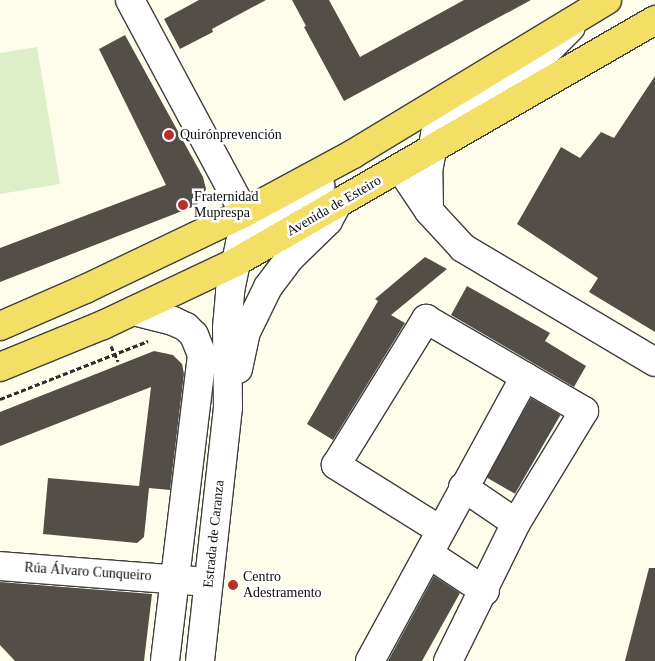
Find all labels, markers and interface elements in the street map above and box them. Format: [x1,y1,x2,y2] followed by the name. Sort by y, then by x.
[180,127,282,143] place label: Quirónprevención
[162,128,176,142] marker: Quirónprevención
[284,172,384,240] street label: Avenida de Esteiro
[194,189,259,222] place label: Fraternidad Muprespa
[176,198,190,212] marker: Fraternidad Muprespa
[200,479,228,589] street label: Estrada de Caranza
[24,559,152,585] street label: Rúa Álvaro Cunqueiro
[243,569,322,602] place label: Centro Adestramento
[227,579,239,591] marker: Centro Adestramento

